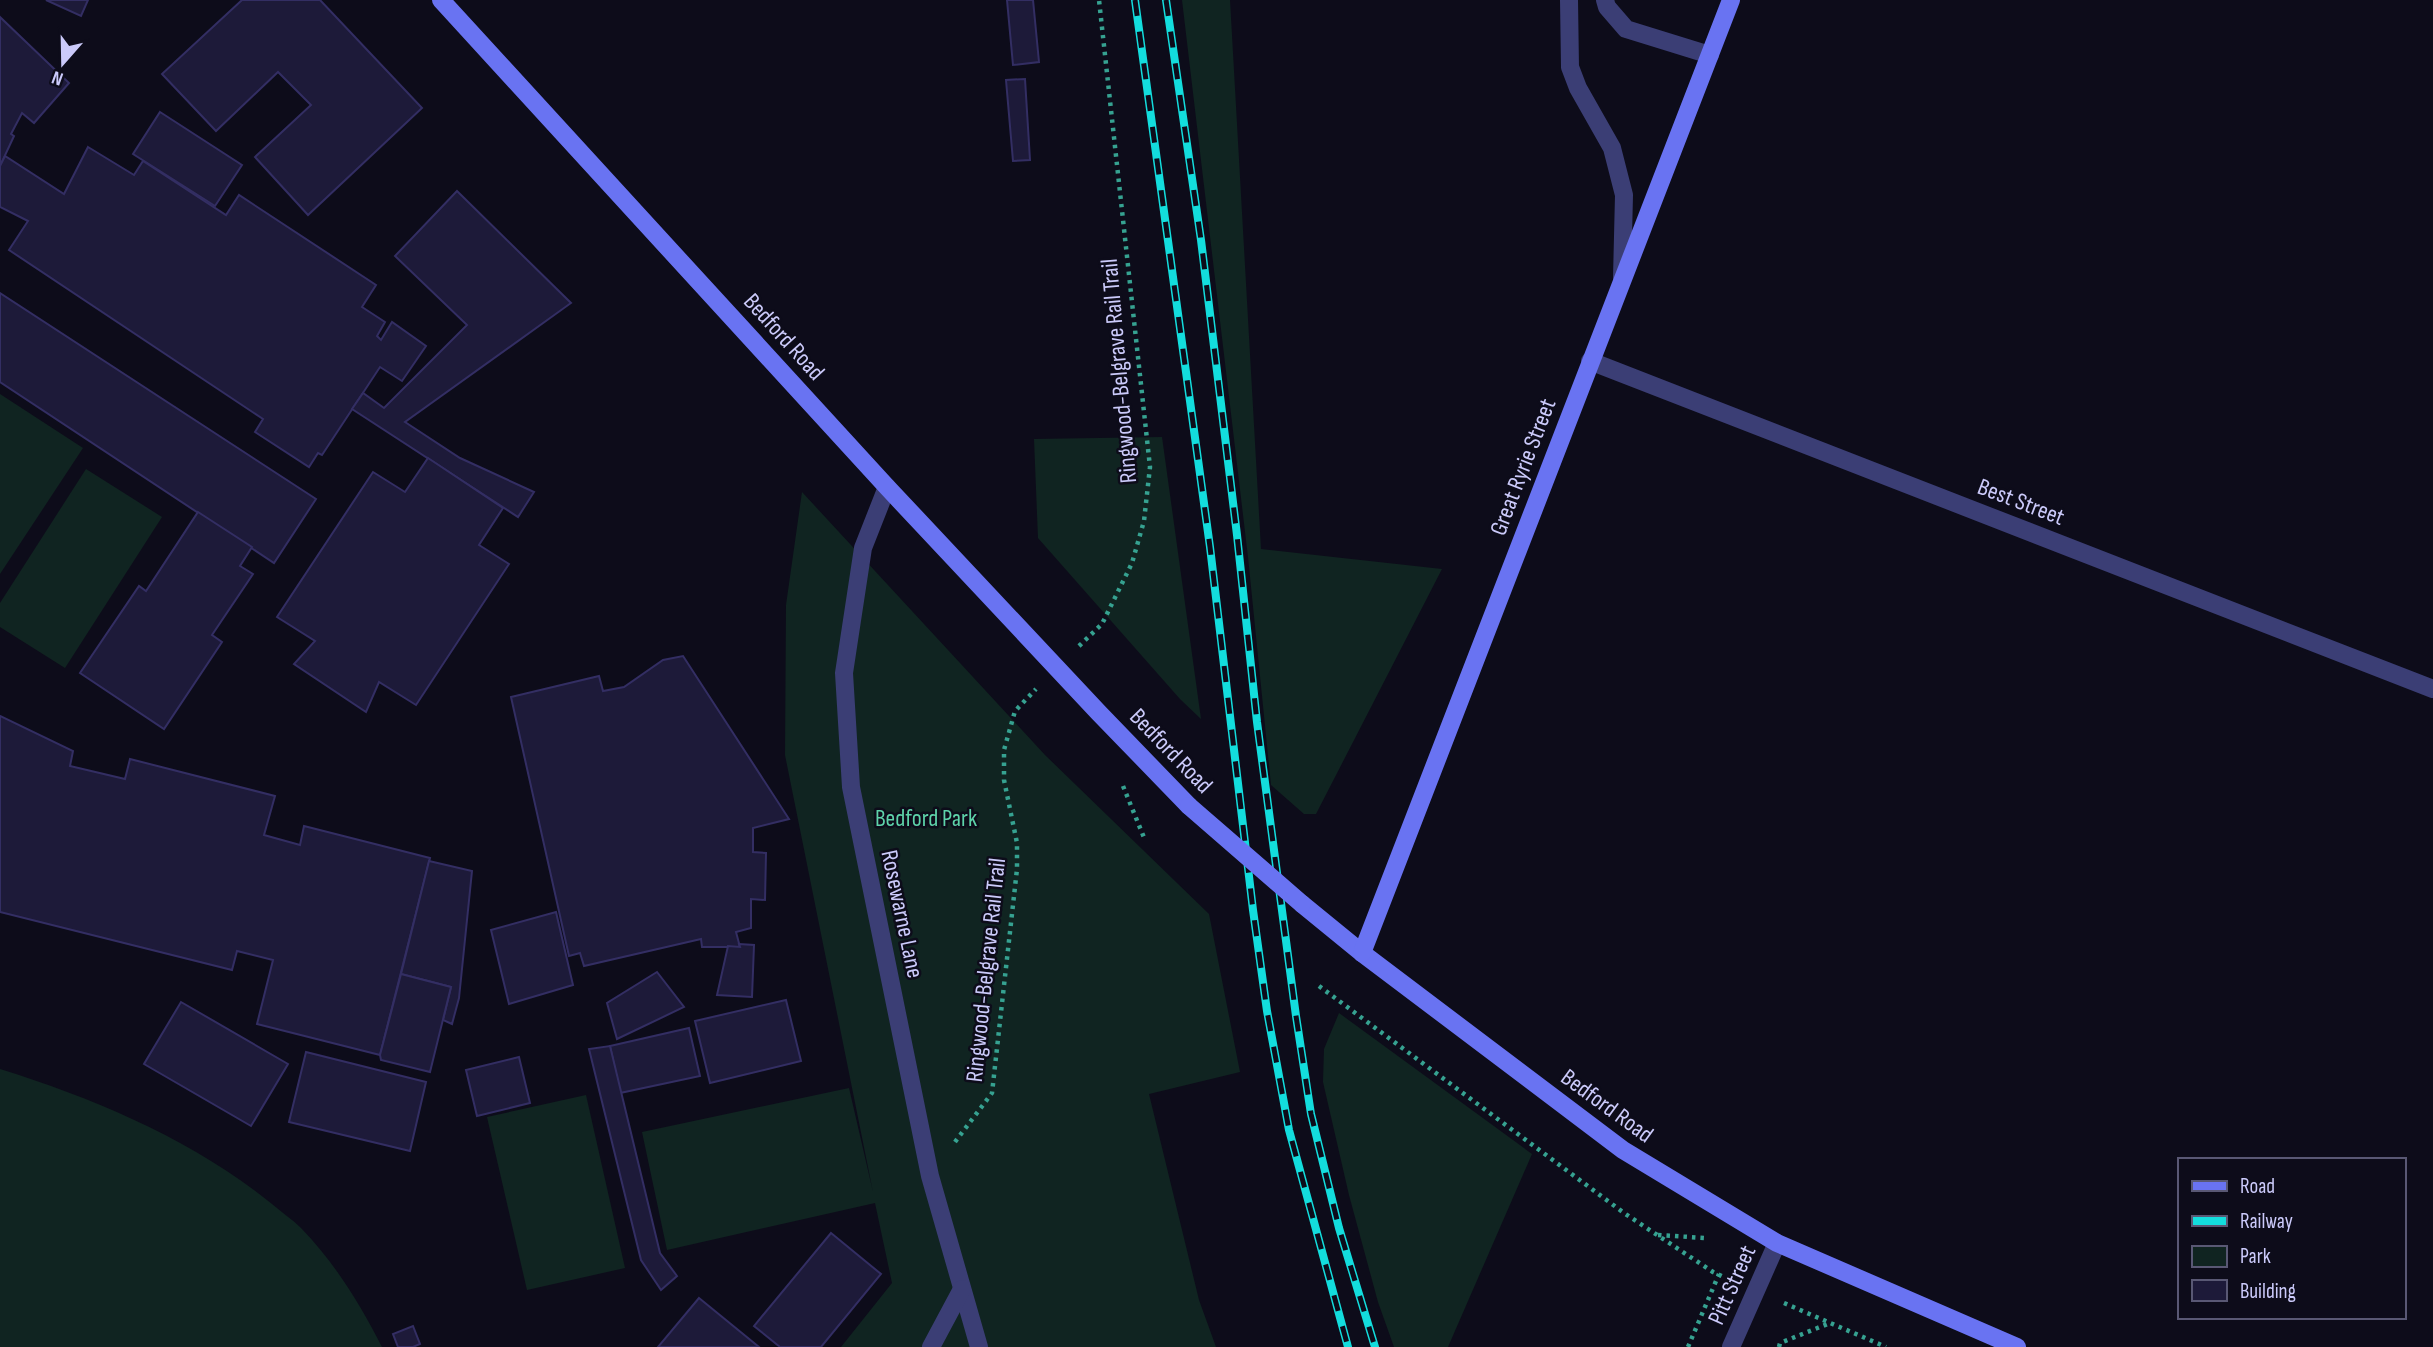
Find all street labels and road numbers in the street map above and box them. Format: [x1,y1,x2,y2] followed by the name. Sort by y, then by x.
[1095,258,1143,484] street label: Ringwood-Belgrave Rail Trail
[737,288,831,386] street label: Bedford Road
[1484,395,1562,539] street label: Great Ryrie Street
[1973,472,2069,532] street label: Best Street
[1123,702,1219,800] street label: Bedford Road
[874,847,930,981] street label: Rosewarne Lane
[960,856,1012,1084] street label: Ringwood-Belgrave Rail Trail
[1555,1063,1659,1149] street label: Bedford Road
[1702,1241,1762,1329] street label: Pitt Street

